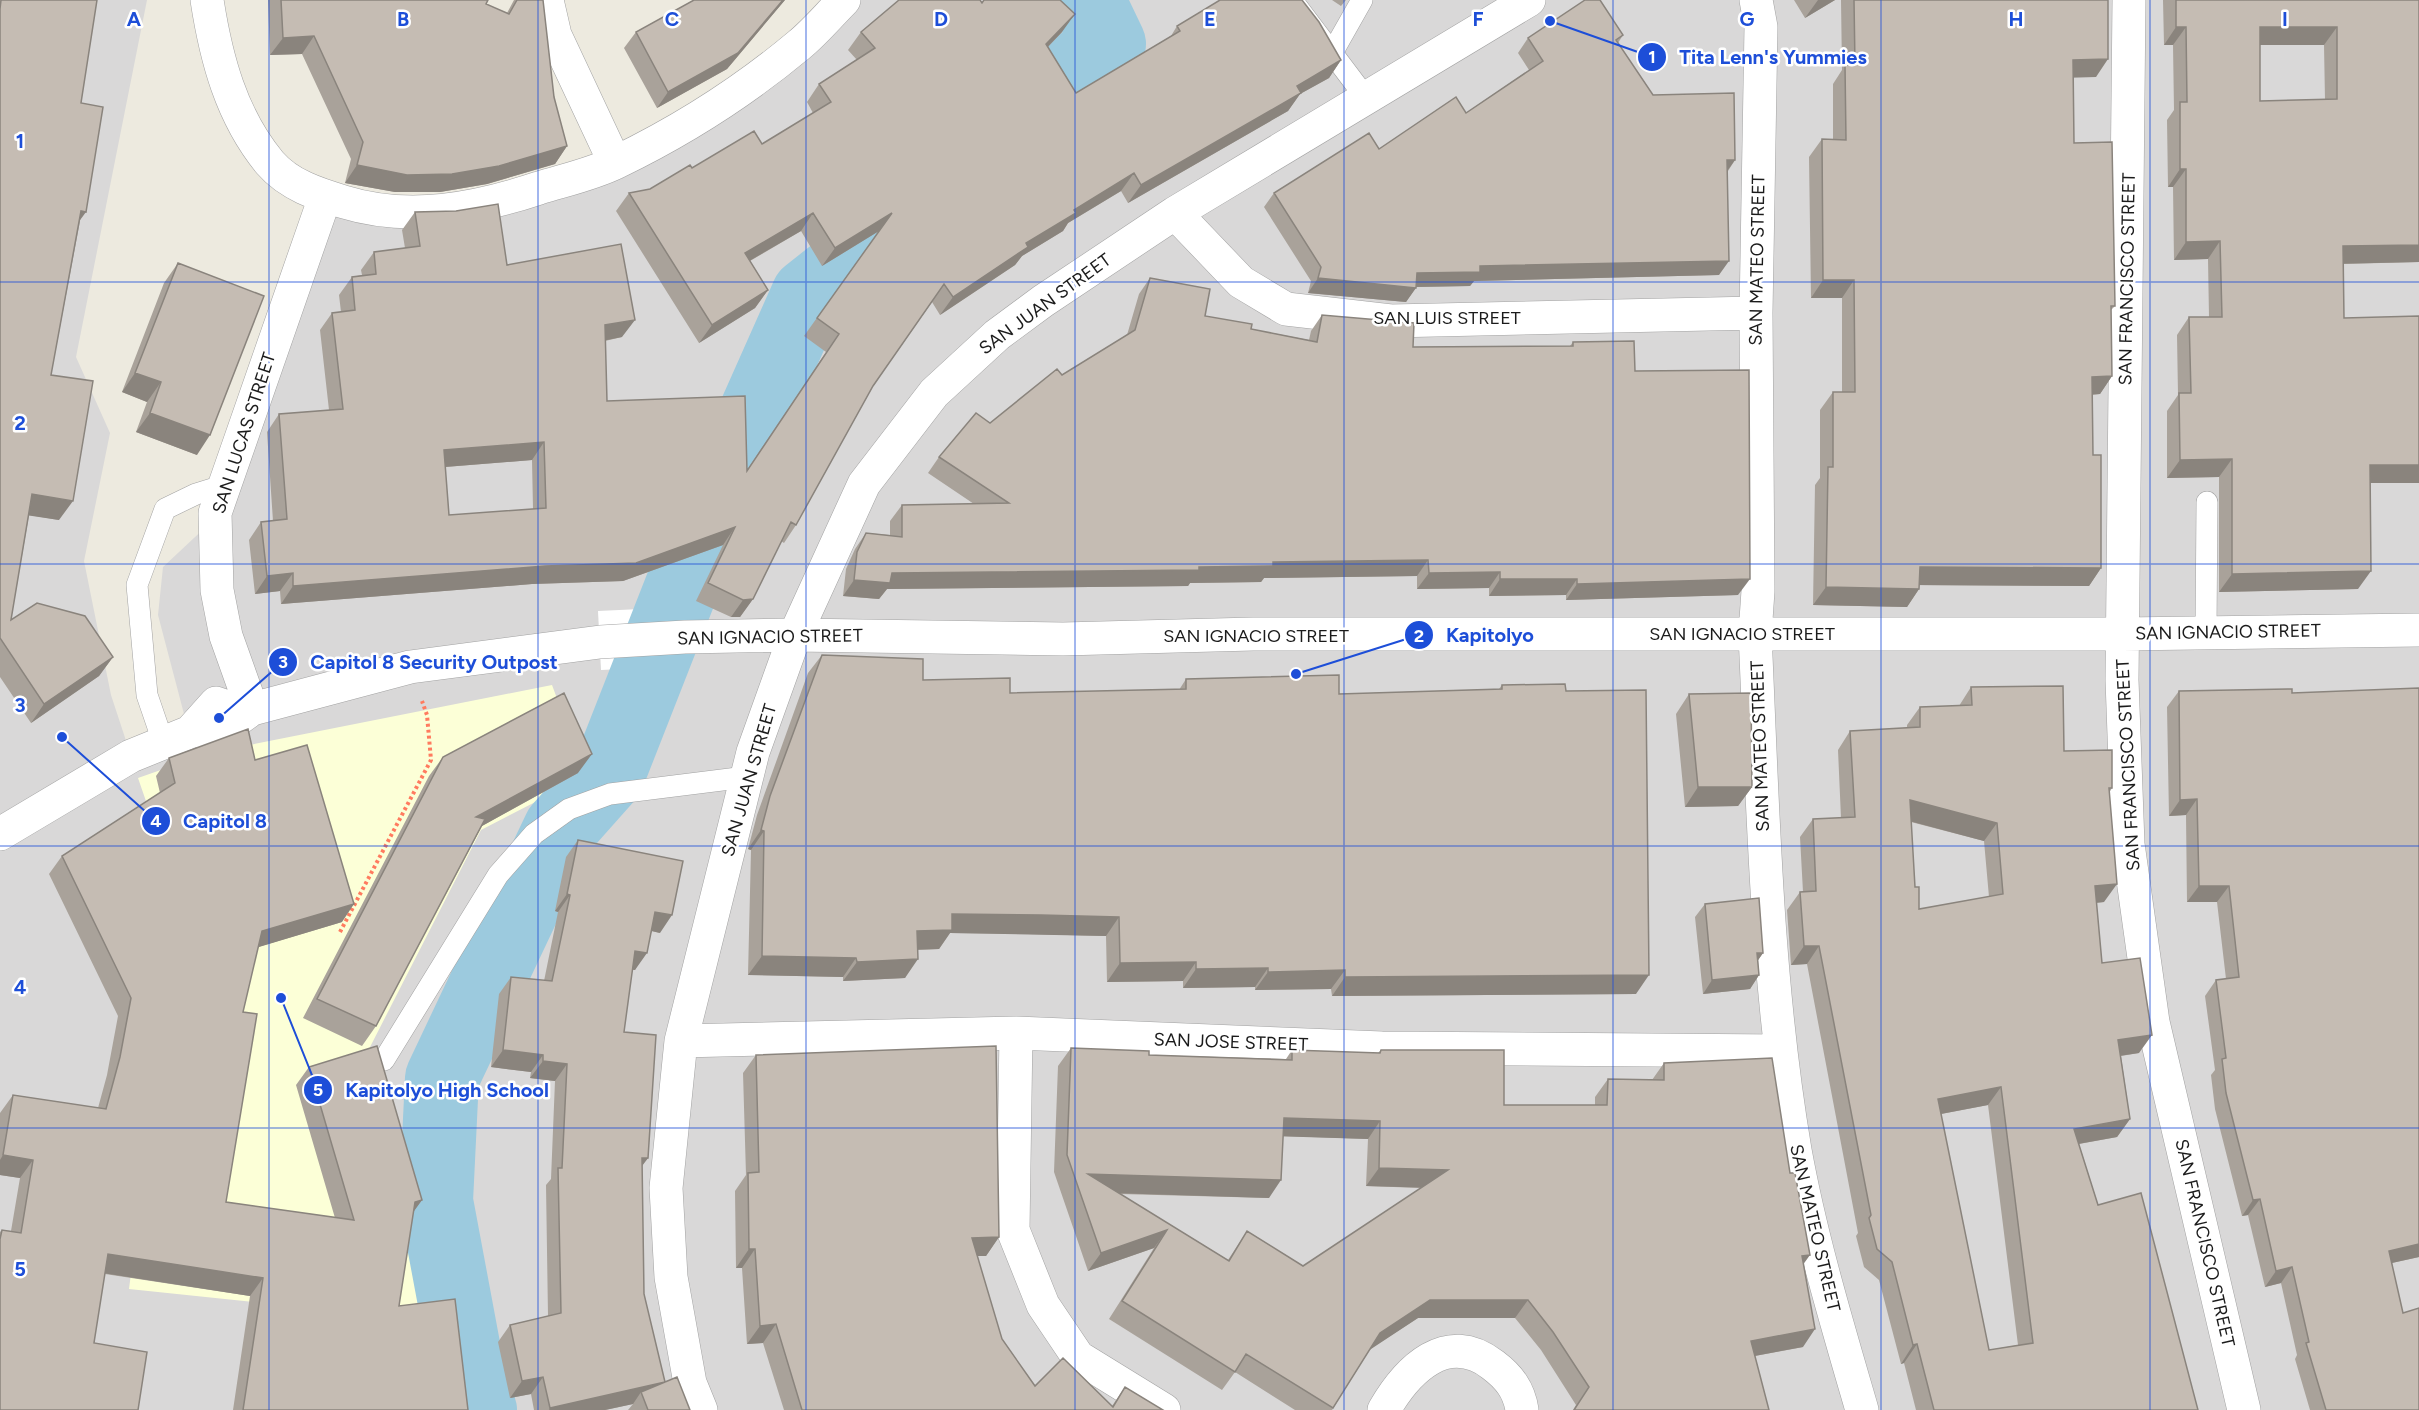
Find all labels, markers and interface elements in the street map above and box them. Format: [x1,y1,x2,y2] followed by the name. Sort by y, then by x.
[127,7,142,31] text: A
[397,7,409,31] text: B
[665,7,679,31] text: C
[934,7,948,31] text: D
[1204,7,1216,31] text: E
[1472,7,1484,31] text: F
[1740,7,1755,31] text: G
[2009,7,2024,31] text: H
[2282,7,2288,31] text: I
[1637,38,1879,76] callout: Tita Lenn's Yummies
[1679,45,1867,69] text: Tita Lenn's Yummies
[1648,46,1656,68] text: 1
[16,129,24,153] text: 1
[2114,172,2140,385] street label: SAN FRANCISCO STREET
[1745,174,1769,346] street label: SAN MATEO STREET
[975,249,1115,359] street label: SAN JUAN STREET
[1373,307,1521,329] street label: SAN LUIS STREET
[208,350,280,516] street label: SAN LUCAS STREET
[14,411,26,435] text: 2
[1404,616,1546,654] callout: Kapitolyo
[2135,619,2321,645] street label: SAN IGNACIO STREET
[1446,623,1534,647] text: Kapitolyo
[1649,623,1835,645] street label: SAN IGNACIO STREET
[677,624,863,650] street label: SAN IGNACIO STREET
[1163,625,1349,647] street label: SAN IGNACIO STREET
[1414,625,1424,647] text: 2
[268,643,570,681] callout: Capitol 8 Security Outpost
[310,650,558,674] text: Capitol 8 Security Outpost
[278,651,288,673] text: 3
[2111,658,2145,872] street label: SAN FRANCISCO STREET
[1746,660,1774,832] street label: SAN MATEO STREET
[14,693,26,717] text: 3
[717,701,781,859] street label: SAN JUAN STREET
[141,802,279,840] callout: Capitol 8
[183,809,267,833] text: Capitol 8
[150,810,162,832] text: 4
[14,975,27,999] text: 4
[1153,1028,1309,1056] street label: SAN JOSE STREET
[303,1071,561,1109] callout: Kapitolyo High School
[345,1078,549,1102] text: Kapitolyo High School
[313,1079,323,1101] text: 5
[2170,1137,2240,1349] street label: SAN FRANCISCO STREET
[1785,1142,1845,1314] street label: SAN MATEO STREET
[14,1257,26,1281] text: 5

